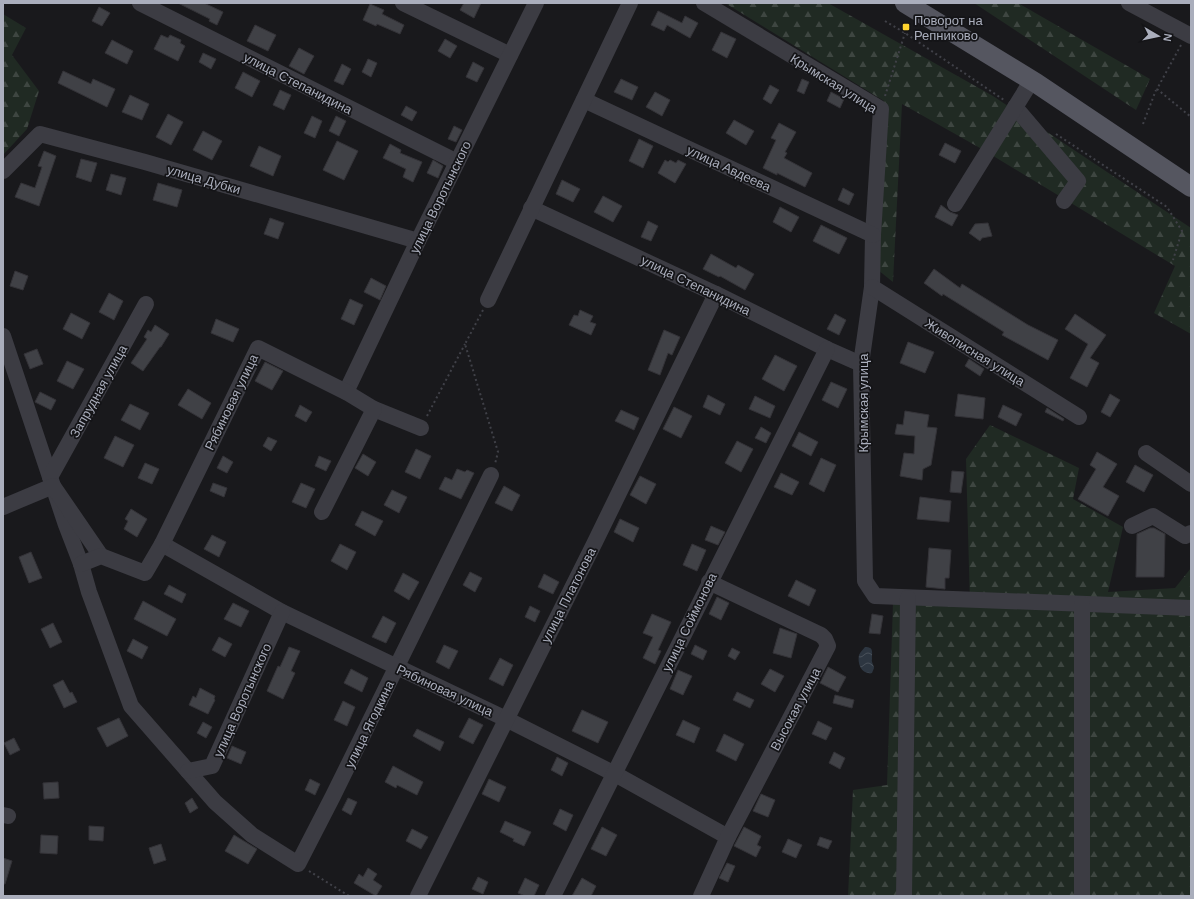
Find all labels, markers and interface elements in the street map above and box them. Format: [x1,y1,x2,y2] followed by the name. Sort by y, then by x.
[914,13,983,43] place label: Поворот на Репниково
[1138,16,1178,56] north arrow
[901,22,911,32] marker: Поворот на Репниково
[1161,33,1174,42] text: N
[241,50,355,118] street label: улица Степанидина
[788,51,880,116] street label: Крымская улица
[407,139,474,256] street label: улица Воротынского
[684,142,774,195] street label: улица Авдеева
[166,162,242,197] street label: улица Дубки
[639,252,754,319] street label: улица Степанидина
[922,316,1028,390] street label: Живописная улица
[67,342,130,440] street label: Запрудная улица
[202,351,261,453] street label: Рябиновая улица
[856,353,871,453] street label: Крымская улица
[538,545,599,645] street label: улица Платонова
[659,570,720,674] street label: улица Соймонова
[211,641,274,760] street label: улица Воротынского
[394,662,496,720] street label: Рябиновая улица
[767,665,824,753] street label: Высокая улица
[342,678,397,770] street label: улица Ягодкина

